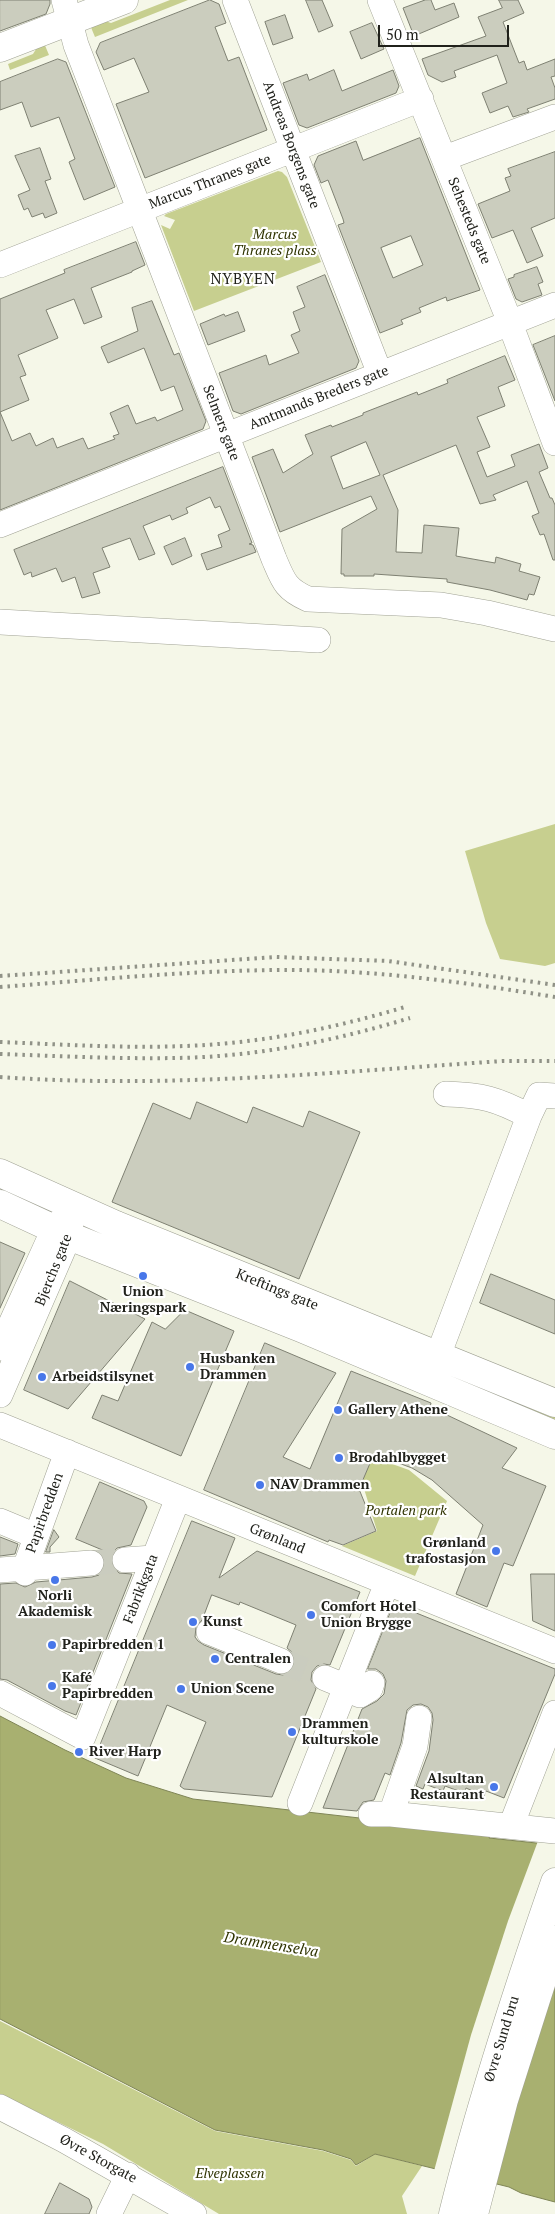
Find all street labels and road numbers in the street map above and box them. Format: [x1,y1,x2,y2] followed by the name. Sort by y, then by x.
[259,79,323,211] street label: Andreas Borgens gate
[147,151,273,213] street label: Marcus Thranes gate
[444,175,494,267] street label: Sehesteds gate
[247,362,391,434] street label: Amtmands Breders gate
[199,383,243,463] street label: Selmers gate
[32,1232,76,1308] street label: Bjerchs gate
[233,1266,321,1314] street label: Kreftings gate
[23,1471,67,1555] street label: Papirbredden
[247,1520,307,1558] street label: Grønland
[120,1552,162,1626] street label: Fabrikkgata
[481,1994,523,2084] street label: Øvre Sund bru
[56,2131,140,2187] street label: Øvre Storgate

